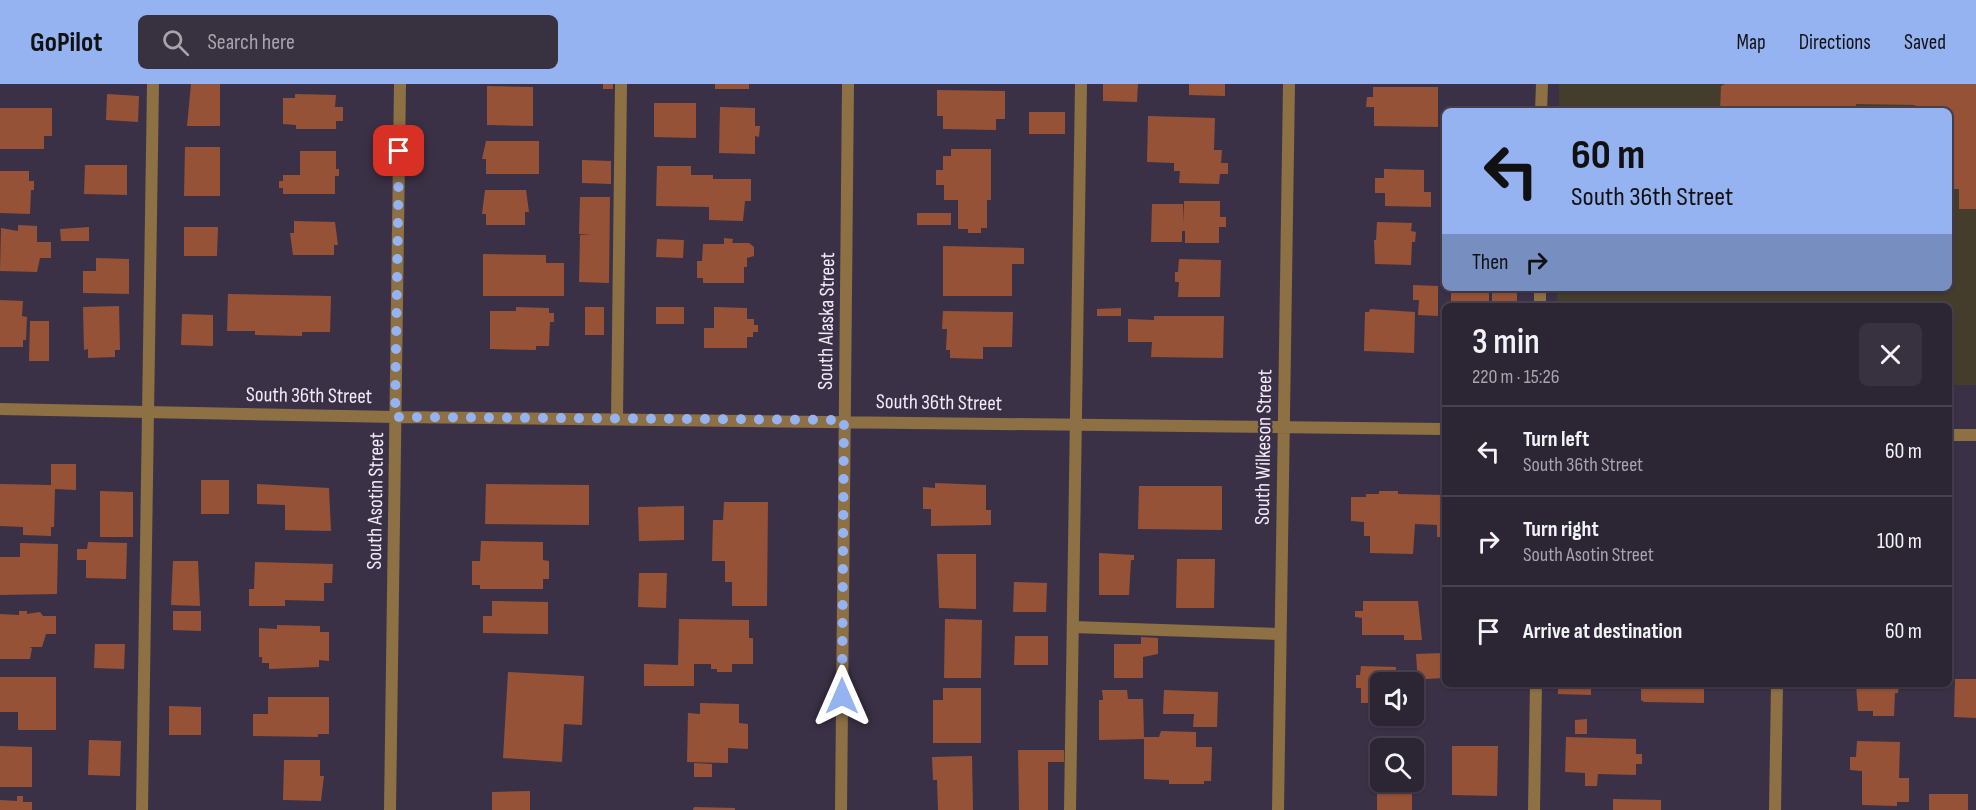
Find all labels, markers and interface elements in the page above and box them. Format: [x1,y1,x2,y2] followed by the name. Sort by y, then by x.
[138,15,558,69] search box
[30,26,102,59] text: GoPilot
[159,26,192,59] icon: search
[207,29,295,56] text: Search here
[1736,30,1766,55] text: Map
[1799,30,1871,55] text: Directions
[1904,30,1946,55] text: Saved
[373,125,424,176] pin
[1571,130,1645,181] text: 60 m
[1472,132,1550,210] icon: left
[382,134,415,167] icon: arrive
[1571,181,1733,213] text: South 36th Street
[1520,246,1553,279] icon: right
[1472,249,1508,276] text: Then
[813,252,840,390] street label: South Alaska Street
[1472,321,1540,364] text: 3 min
[1859,323,1922,386] button: close
[1472,365,1560,389] text: 220 m · 15:26
[1250,369,1277,525] street label: South Wilkeson Street
[246,382,372,409] street label: South 36th Street
[876,389,1002,416] street label: South 36th Street
[1523,426,1589,453] text: Turn left
[362,432,389,570] street label: South Asotin Street
[1472,435,1505,468] icon: left
[1885,438,1922,465] text: 60 m
[1523,453,1643,477] text: South 36th Street
[1523,516,1599,543] text: Turn right
[1472,525,1505,558] icon: right
[1877,528,1922,555] text: 100 m
[1523,543,1654,567] text: South Asotin Street
[1472,615,1505,648] icon: arrive
[1523,618,1682,645] text: Arrive at destination
[1885,618,1922,645] text: 60 m
[810,664,874,728] position arrow
[1370,672,1424,792] map controls
[1370,672,1424,726] button: sound
[1370,738,1424,792] button: search

